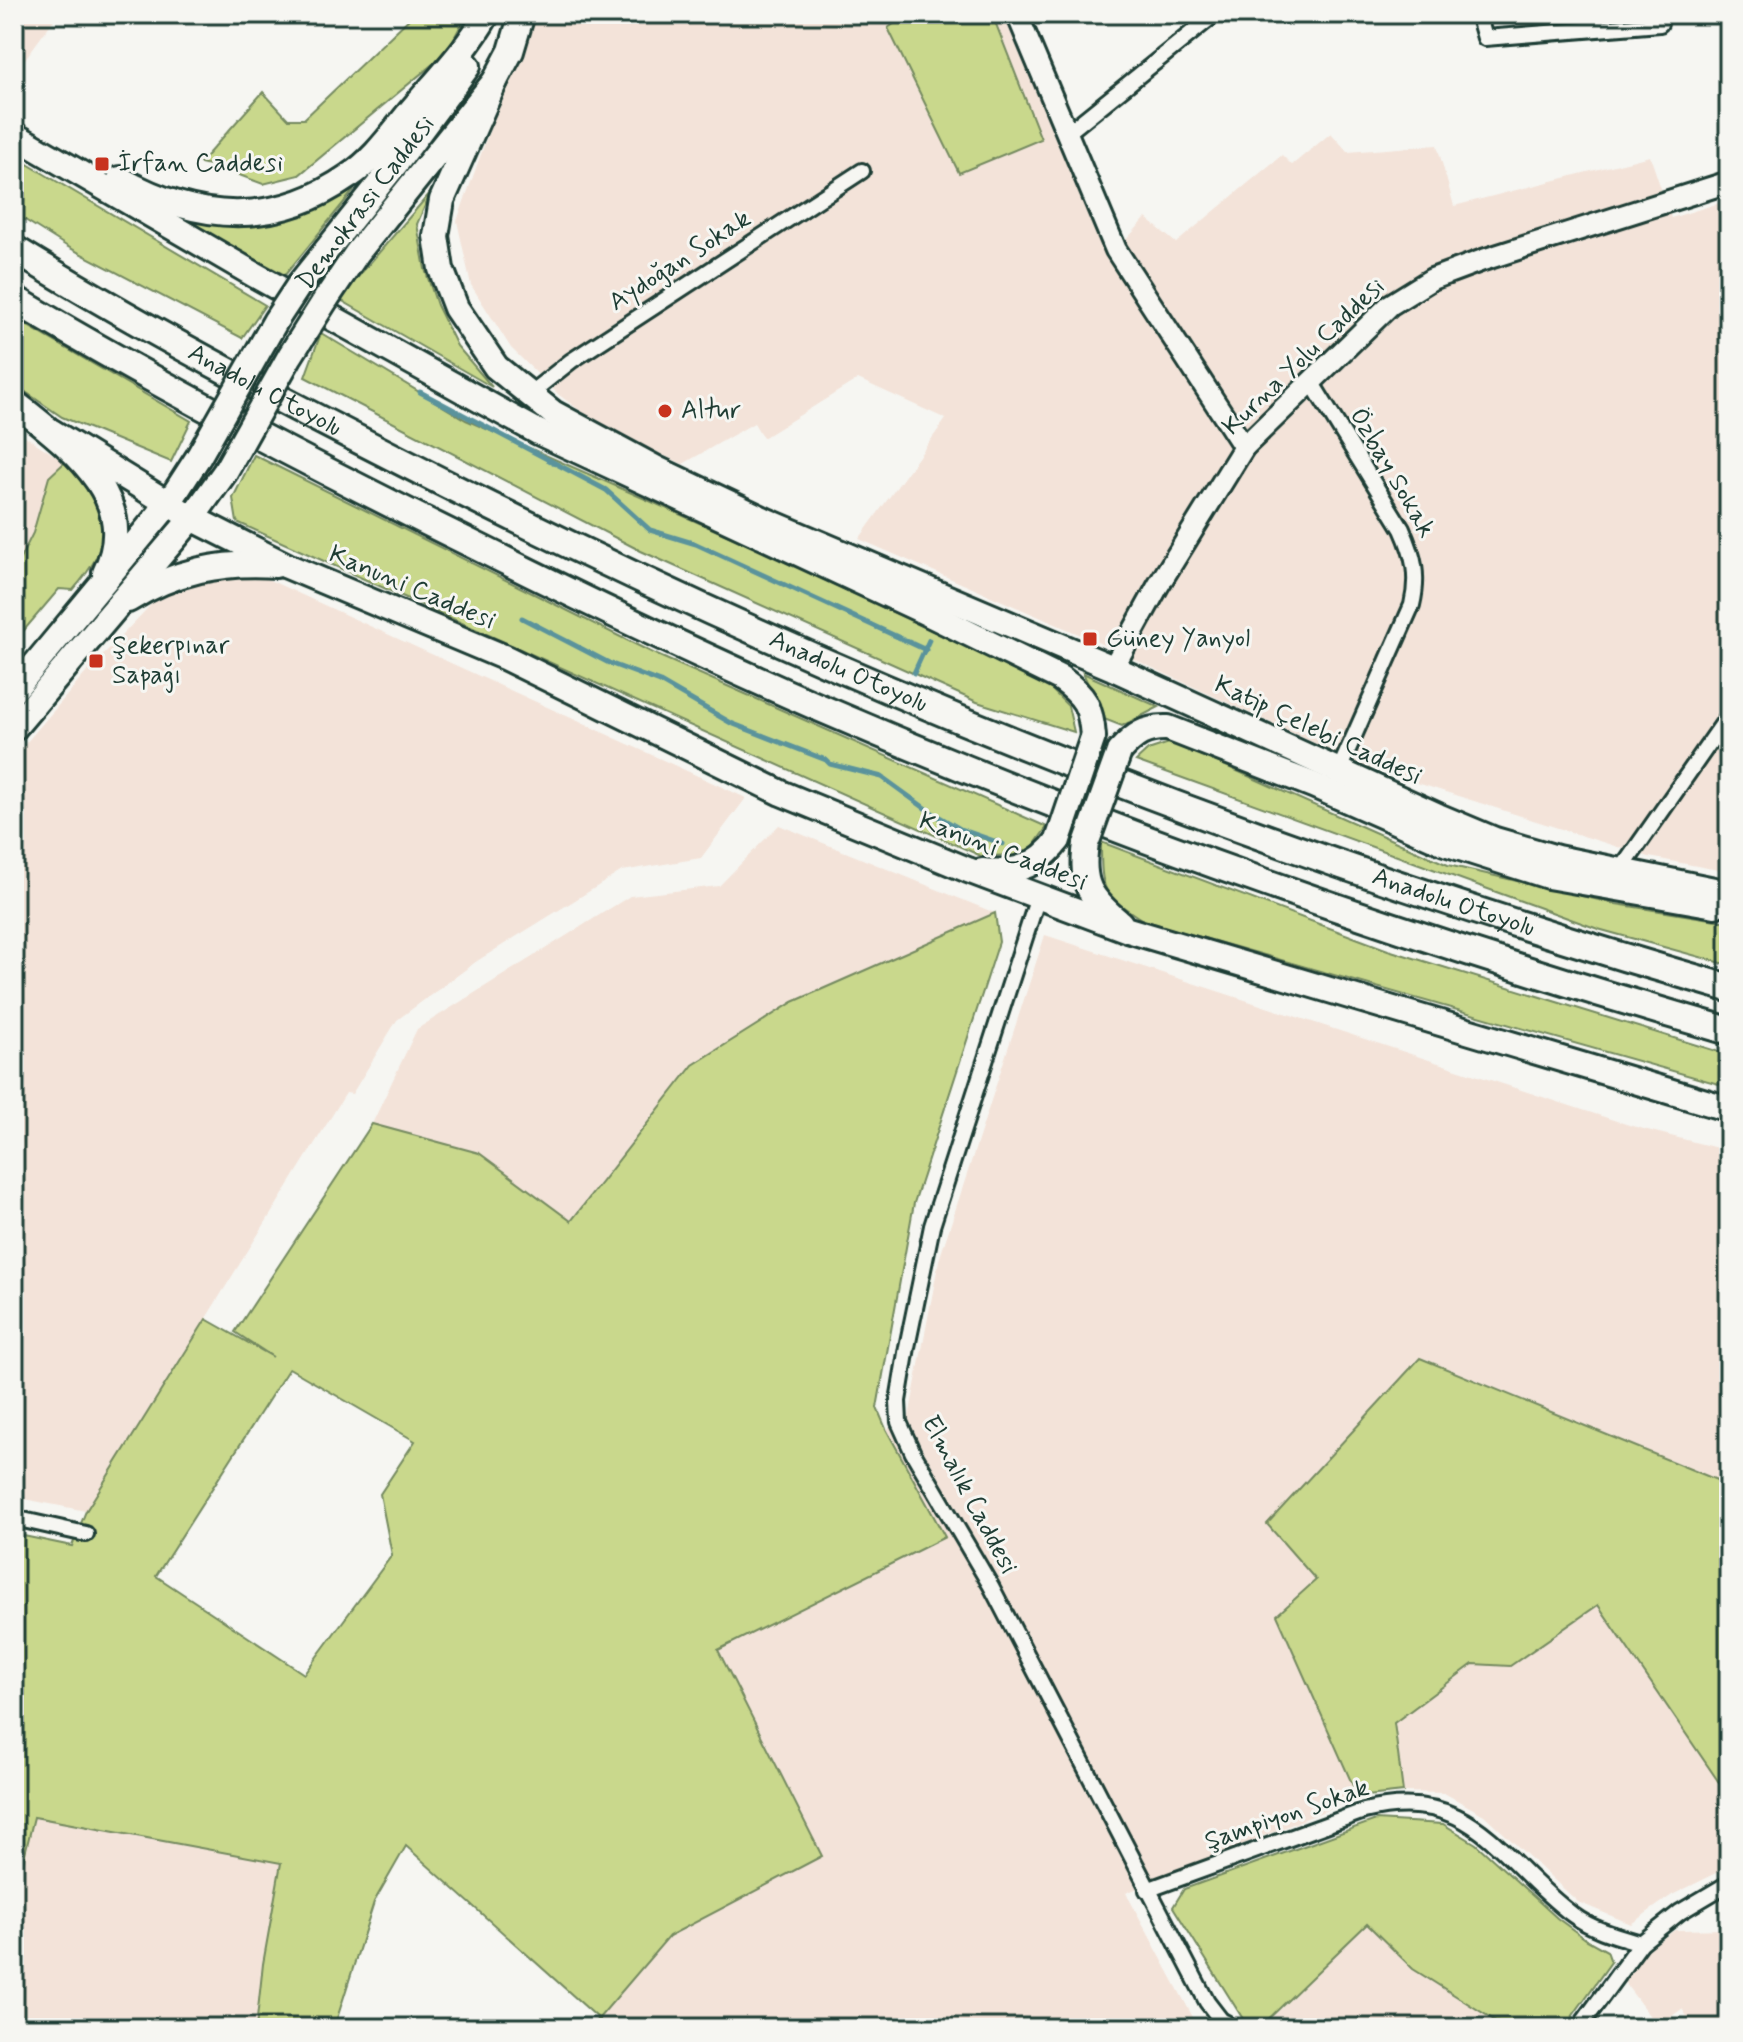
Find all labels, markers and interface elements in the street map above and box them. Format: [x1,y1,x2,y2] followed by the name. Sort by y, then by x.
[289,109,443,297] street label: Demokrasi Caddesi
[118,147,283,181] place label: İrfan Caddesi
[93,155,111,173] marker: İrfan Caddesi
[602,202,758,320] street label: Aydoğan Sokak
[1215,271,1393,443] street label: Kurna Yolu Caddesi
[182,336,348,445] street label: Anadolu Otoyolu
[681,394,741,428] place label: Altur
[656,402,674,420] marker: Altur
[1341,402,1443,544] street label: Özbay Sokak
[324,538,500,638] street label: Kanuni Caddesi
[764,622,933,721] street label: Anadolu Otoyolu
[1106,622,1250,656] place label: Güney Yanyol
[112,629,230,693] place label: Şekerpınar Sapağı
[1081,630,1099,648] marker: Güney Yanyol
[87,652,105,670] marker: Şekerpınar Sapağı
[1209,668,1427,794] street label: Katip Çelebi Caddesi
[914,804,1092,900] street label: Kanuni Caddesi
[1368,860,1539,945] street label: Anadolu Otoyolu
[913,1410,1025,1580] street label: Elmalık Caddesi
[1200,1771,1374,1859] street label: Şampiyon Sokak

